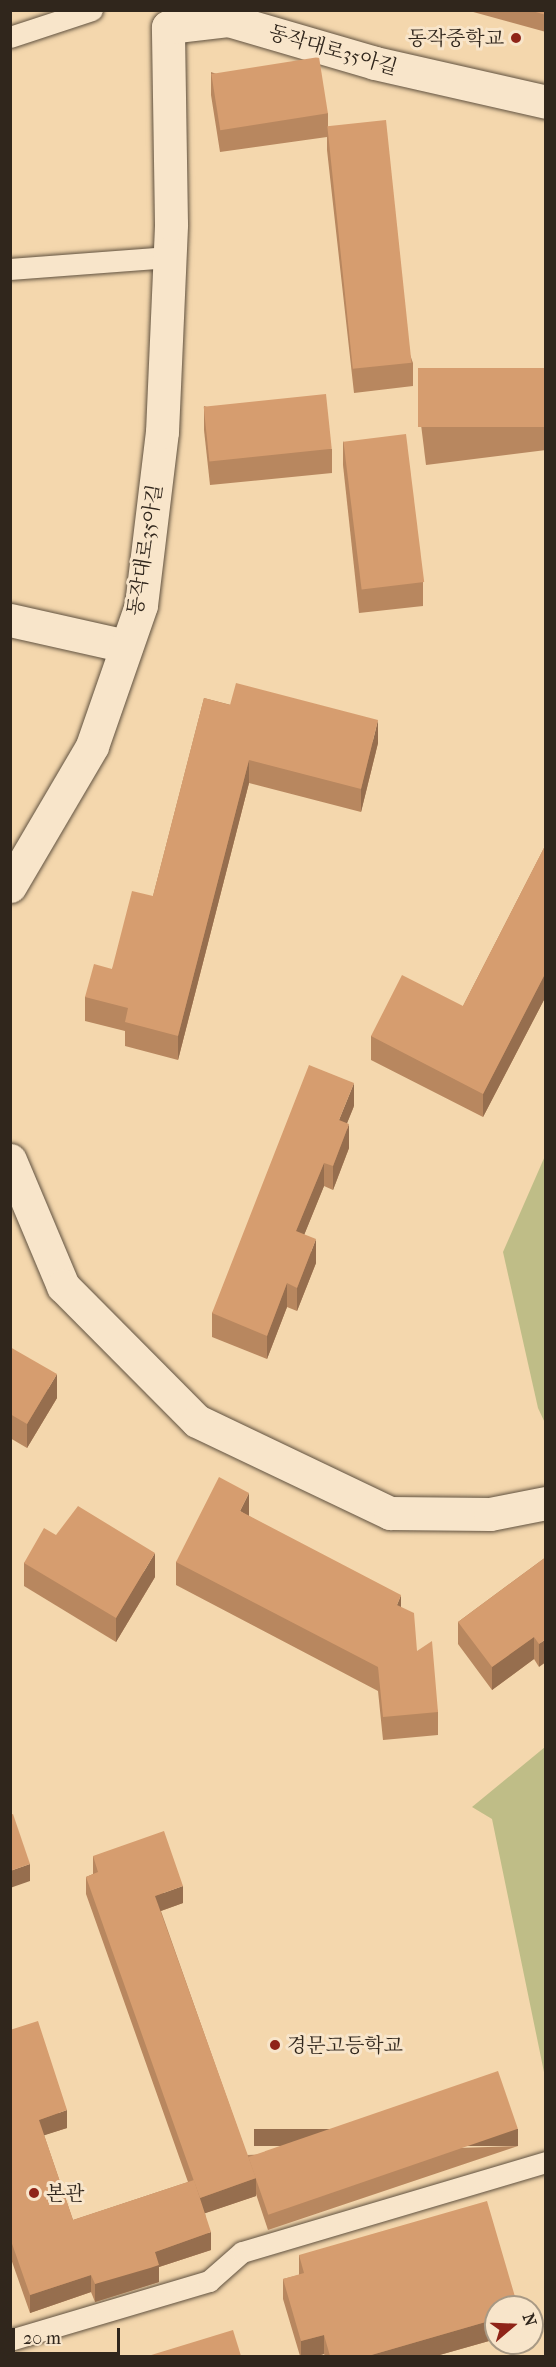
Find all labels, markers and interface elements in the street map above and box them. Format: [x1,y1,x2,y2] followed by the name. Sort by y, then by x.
[266,20,400,80] street label: 동작대로35아길
[407,26,504,50] place label: 동작중학교
[509,31,523,45] marker: 동작중학교
[123,483,167,617] street label: 동작대로35아길
[287,2033,403,2057] place label: 경문고등학교
[268,2038,282,2052] marker: 경문고등학교
[46,2181,85,2205] place label: 본관
[27,2186,41,2200] marker: 본관
[484,2295,544,2355] north arrow
[519,2311,541,2328] text: N
[15,2316,123,2354] scale bar
[23,2328,61,2349] text: 20 m

